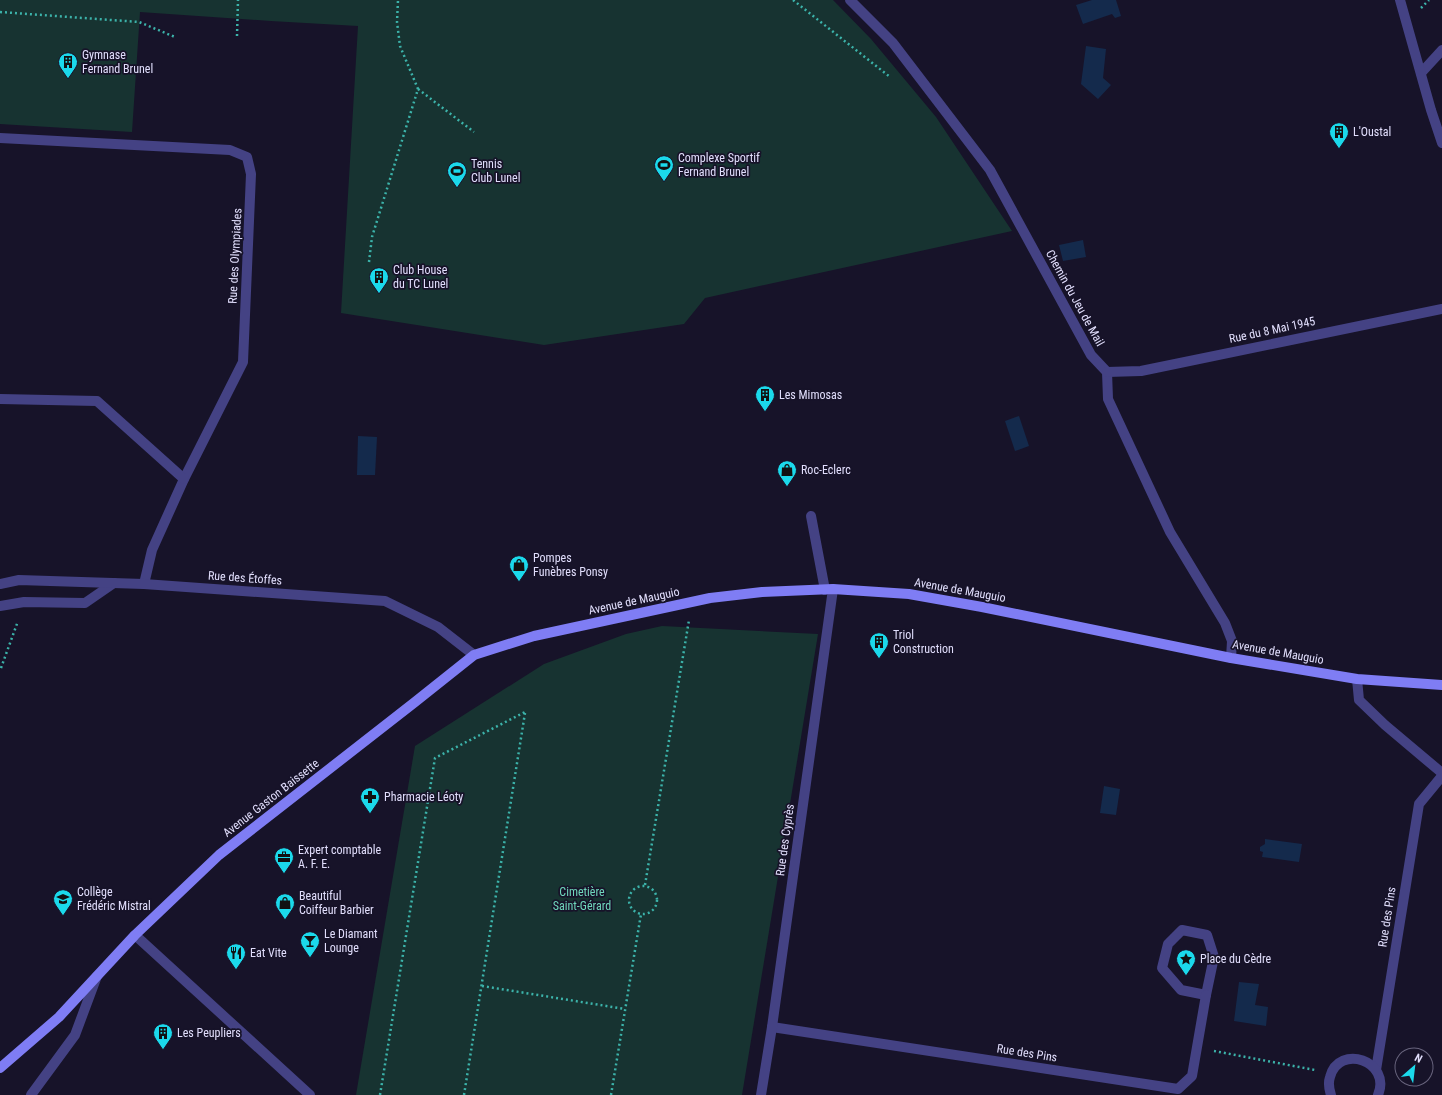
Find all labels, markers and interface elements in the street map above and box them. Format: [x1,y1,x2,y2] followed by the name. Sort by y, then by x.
[82,48,153,76] place label: Gymnase Fernand Brunel
[57,51,79,79] building icon: Gymnase Fernand Brunel
[1328,121,1350,149] building icon: L'Oustal
[1353,125,1391,139] place label: L'Oustal
[678,151,760,179] place label: Complexe Sportif Fernand Brunel
[653,154,675,182] sports icon: Complexe Sportif Fernand Brunel
[471,157,520,185] place label: Tennis Club Lunel
[446,160,468,188] sports icon: Tennis Club Lunel
[226,208,244,304] street label: Rue des Olympiades
[1043,247,1107,349] street label: Chemin du Jeu de Mail
[393,263,448,291] place label: Club House du TC Lunel
[368,266,390,294] building icon: Club House du TC Lunel
[1228,314,1316,346] street label: Rue du 8 Mai 1945
[754,384,776,412] building icon: Les Mimosas
[779,388,842,402] place label: Les Mimosas
[776,459,798,487] shop icon: Roc-Eclerc
[801,463,851,477] place label: Roc-Eclerc
[533,551,608,579] place label: Pompes Funèbres Ponsy
[508,554,530,582] shop icon: Pompes Funèbres Ponsy
[207,567,283,588] street label: Rue des Étoffes
[913,575,1007,605] street label: Avenue de Mauguio
[587,585,681,617] street label: Avenue de Mauguio
[893,628,954,656] place label: Triol Construction
[868,631,890,659] building icon: Triol Construction
[1231,637,1325,667] street label: Avenue de Mauguio
[220,756,322,840] street label: Avenue Gaston Baissette
[359,786,381,814] pharmacy icon: Pharmacie Léoty
[384,790,463,804] place label: Pharmacie Léoty
[773,803,797,877] street label: Rue des Cyprès
[298,843,382,871] place label: Expert comptable A. F. E.
[273,846,295,874] office icon: Expert comptable A. F. E.
[77,885,151,913] place label: Collège Frédéric Mistral
[553,885,611,913] park label: Cimetière Saint-Gérard
[1375,886,1399,948] street label: Rue des Pins
[52,888,74,916] school or university icon: Collège Frédéric Mistral
[299,889,374,917] place label: Beautiful Coiffeur Barbier
[274,892,296,920] shop icon: Beautiful Coiffeur Barbier
[324,927,378,955] place label: Le Diamant Lounge
[299,930,321,958] bar icon: Le Diamant Lounge
[225,942,247,970] restaurant icon: Eat Vite
[250,946,287,960] place label: Eat Vite
[1175,948,1197,976] place icon: Place du Cèdre
[1200,952,1272,966] place label: Place du Cèdre
[152,1022,174,1050] building icon: Les Peupliers
[177,1026,241,1040] place label: Les Peupliers
[996,1041,1058,1065] street label: Rue des Pins
[1394,1047,1434,1087] north arrow
[1412,1051,1425,1066] text: N

